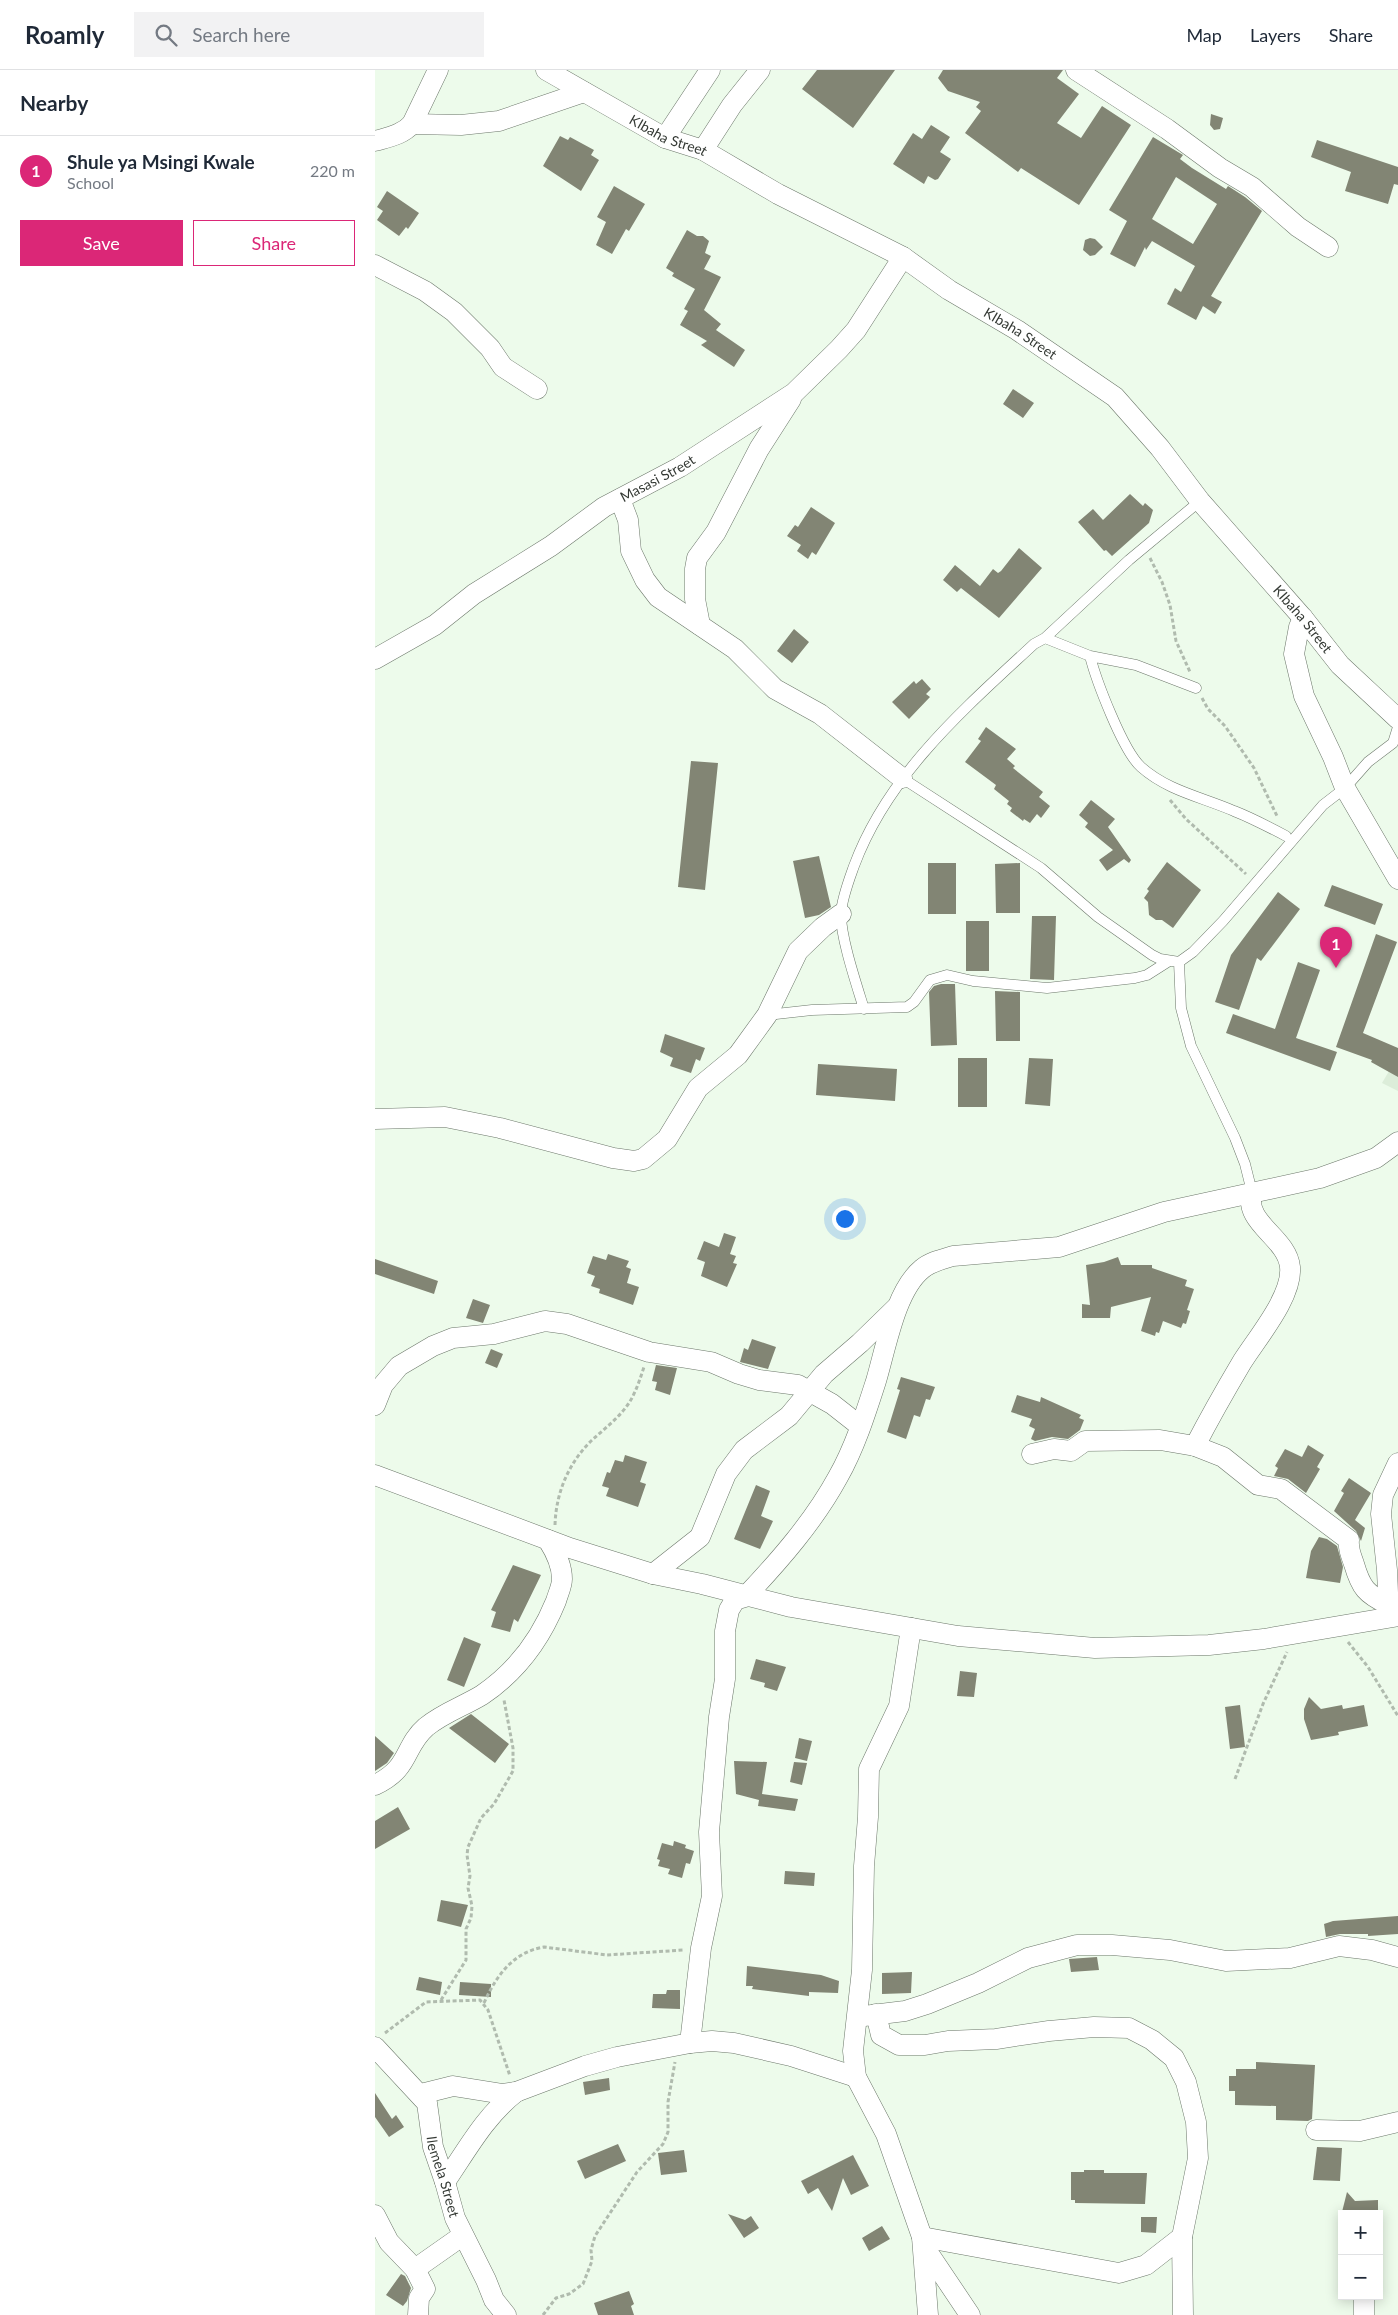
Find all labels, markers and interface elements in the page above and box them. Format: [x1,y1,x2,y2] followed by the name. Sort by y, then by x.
[134,12,484,57] search box
[25,20,104,49] text: Roamly
[152,21,180,49] icon: search
[192,23,290,46] text: Search here
[1186,24,1222,46] text: Map
[1250,24,1301,46] text: Layers
[1329,24,1373,46] text: Share
[20,90,88,115] text: Nearby
[627,111,711,159] street label: KIbaha Street
[67,150,255,173] text: Shule ya Msingi Kwale
[31,161,41,180] text: 1
[310,161,355,180] text: 220 m
[67,173,114,192] text: School
[20,220,183,266] button: Save
[193,220,355,266] button: Share
[981,304,1060,363] street label: KIbaha Street
[617,451,698,505] street label: Masasi Street
[1270,581,1336,656] street label: KIbaha Street
[1320,927,1352,968] pin: 1
[832,1206,858,1232] your location
[424,2135,463,2219] street label: Ilemela Street
[1338,2210,1383,2300] map controls
[1338,2210,1383,2255] button: +
[1338,2255,1383,2300] button: −

